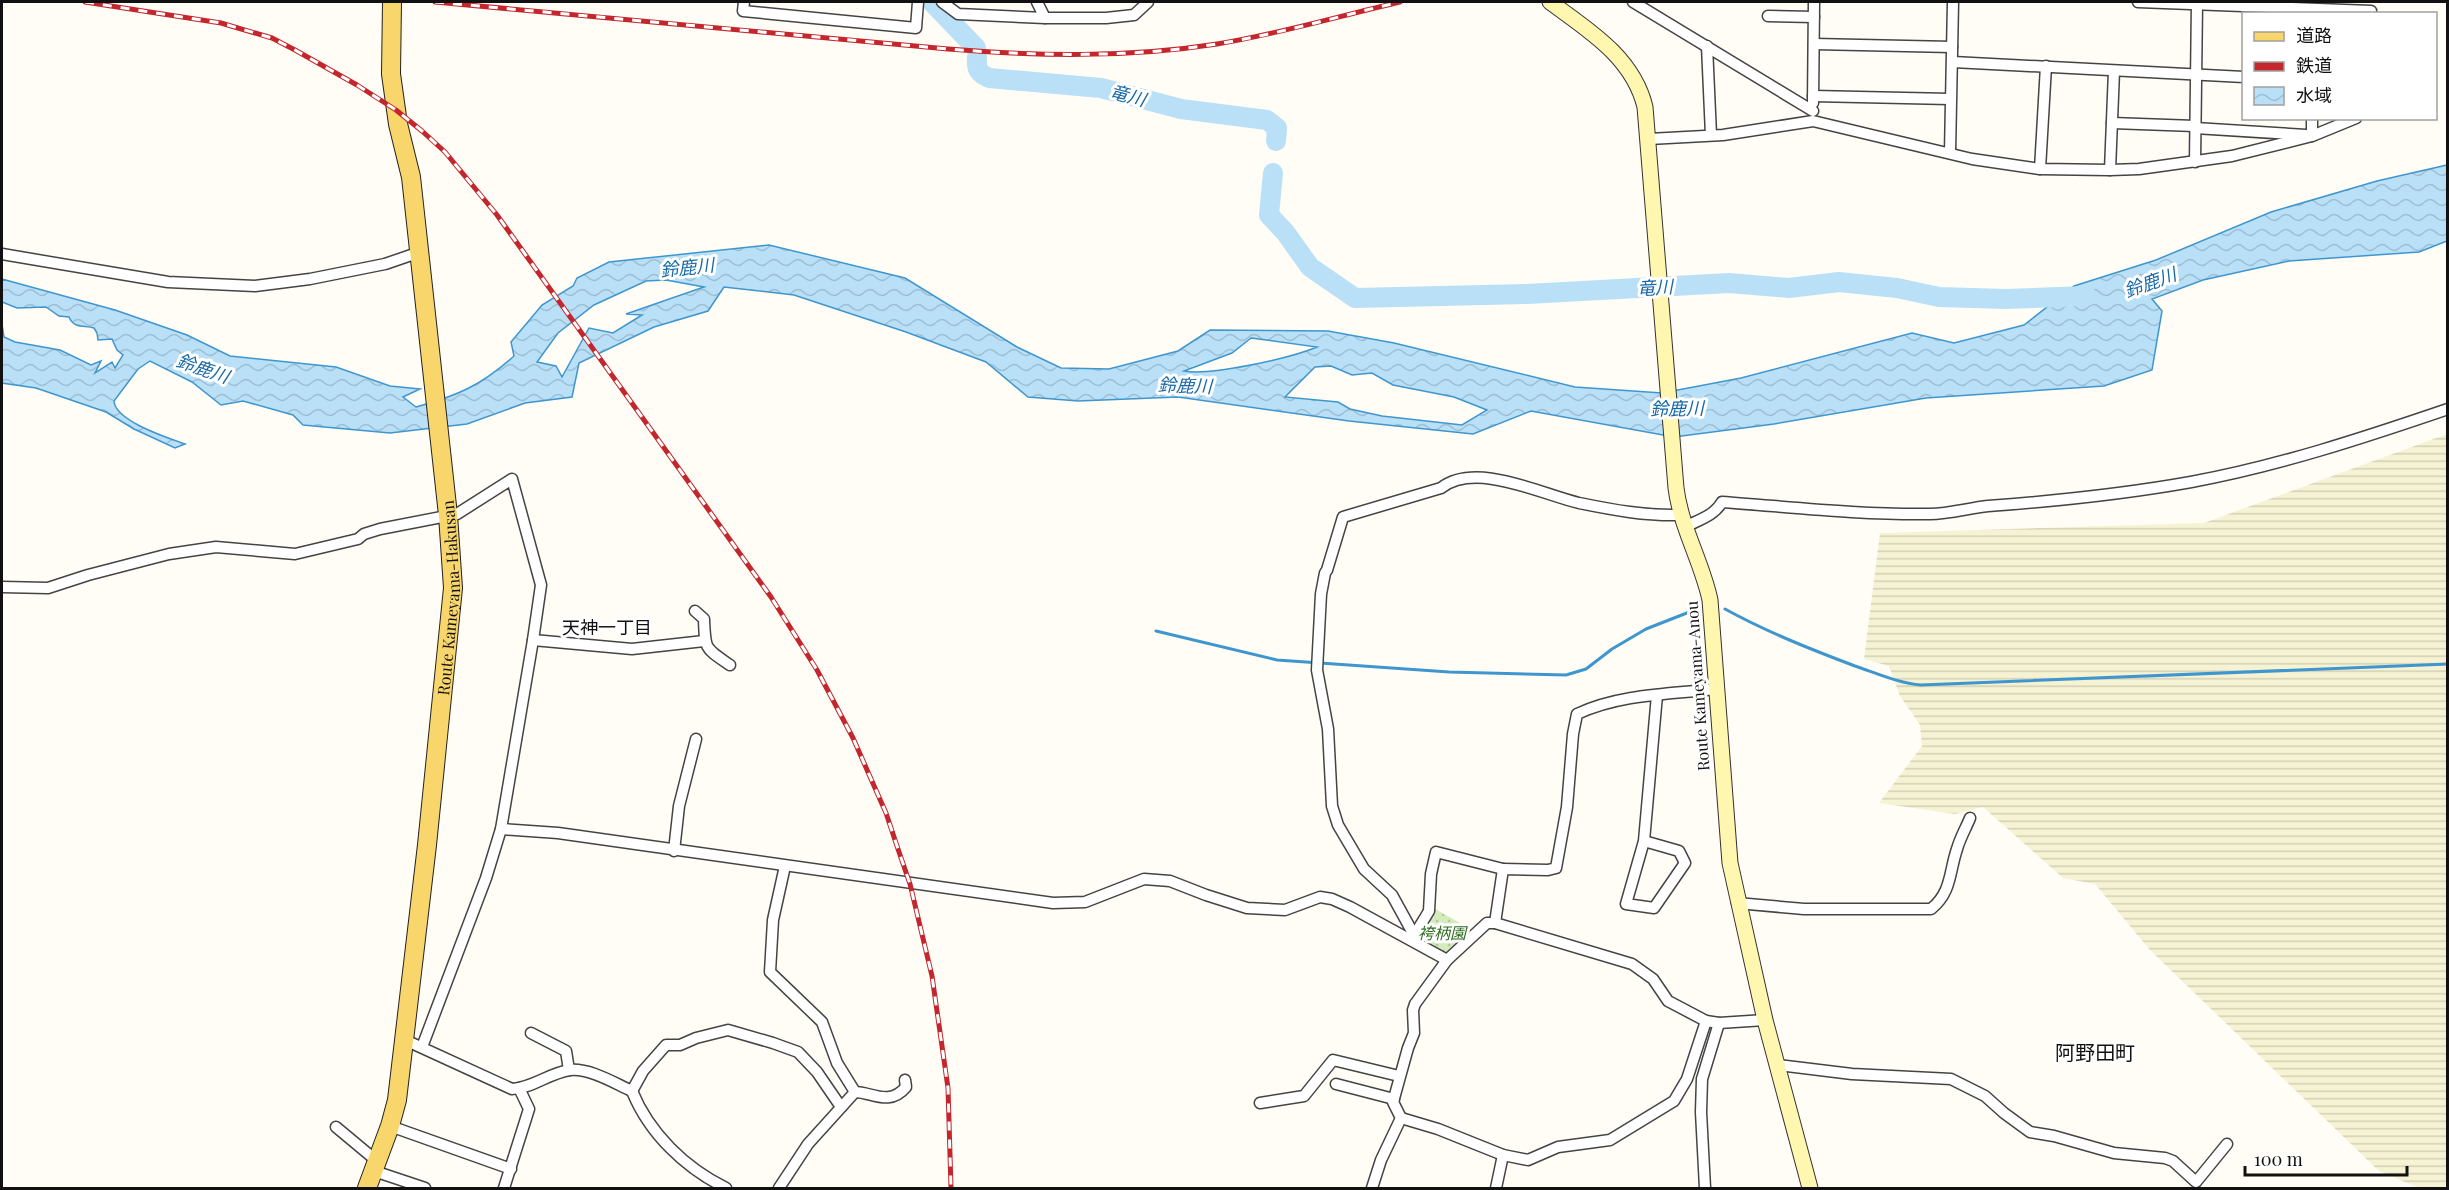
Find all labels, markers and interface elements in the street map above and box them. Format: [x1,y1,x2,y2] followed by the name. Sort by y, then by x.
[2242,12,2437,120] legend
[2296,23,2332,47] text: 道路
[2296,53,2332,77] text: 鉄道
[1108,79,1150,112] water label: 竜川
[2296,83,2332,107] text: 水域
[659,252,717,282] water label: 鈴鹿川
[2121,261,2181,303] water label: 鈴鹿川
[1636,274,1676,300] water label: 竜川
[174,348,234,389] water label: 鈴鹿川
[1158,372,1214,398] water label: 鈴鹿川
[1650,395,1706,420] water label: 鈴鹿川
[432,499,464,696] street label: Route Kameyama-Hakusan
[1681,600,1713,772] street label: Route Kameyama-Anou
[562,615,652,639] district label: 天神一丁目
[1418,922,1468,943] park label: 袴柄園
[2055,1038,2135,1065] district label: 阿野田町
[2245,1139,2407,1177] scale bar
[2254,1147,2303,1171] text: 100 m

